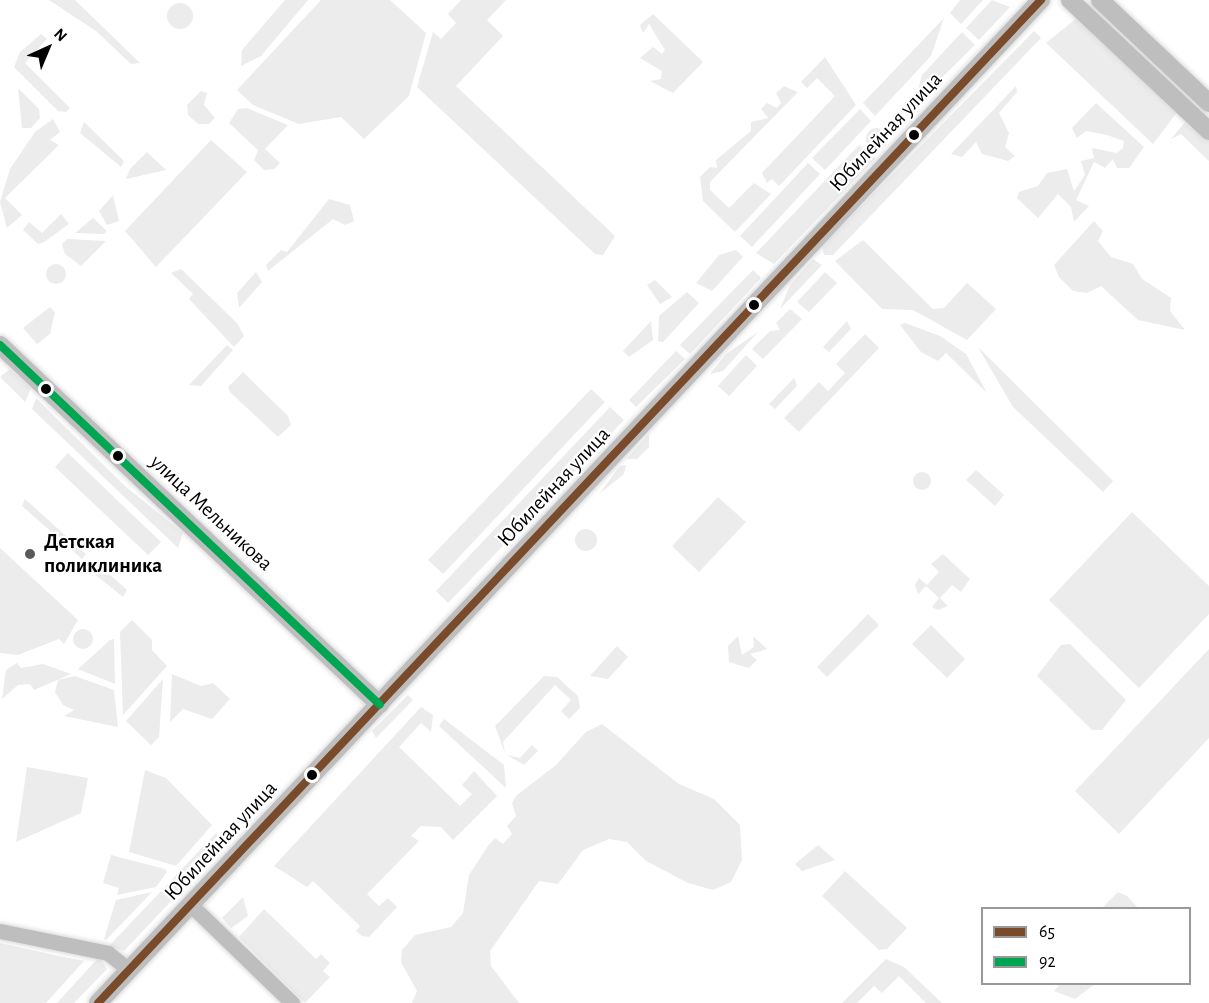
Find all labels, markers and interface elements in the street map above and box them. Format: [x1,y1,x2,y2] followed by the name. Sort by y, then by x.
[18,18,78,78] north arrow
[51,25,70,45] text: N
[824,67,948,197] street label: Юбилейная улица
[908,129,920,141] unlabelled marker
[748,299,760,311] unlabelled marker
[40,383,52,395] unlabelled marker
[492,422,616,552] street label: Юбилейная улица
[112,450,124,462] unlabelled marker
[144,450,278,576] street label: улица Мельникова
[44,529,162,579] place label: Детская поликлиника
[21,545,39,563] marker: Детская поликлиника
[306,769,318,781] unlabelled marker
[159,776,283,906] street label: Юбилейная улица
[981,907,1191,985] legend
[1039,923,1055,941] text: 65
[1039,953,1056,971] text: 92

